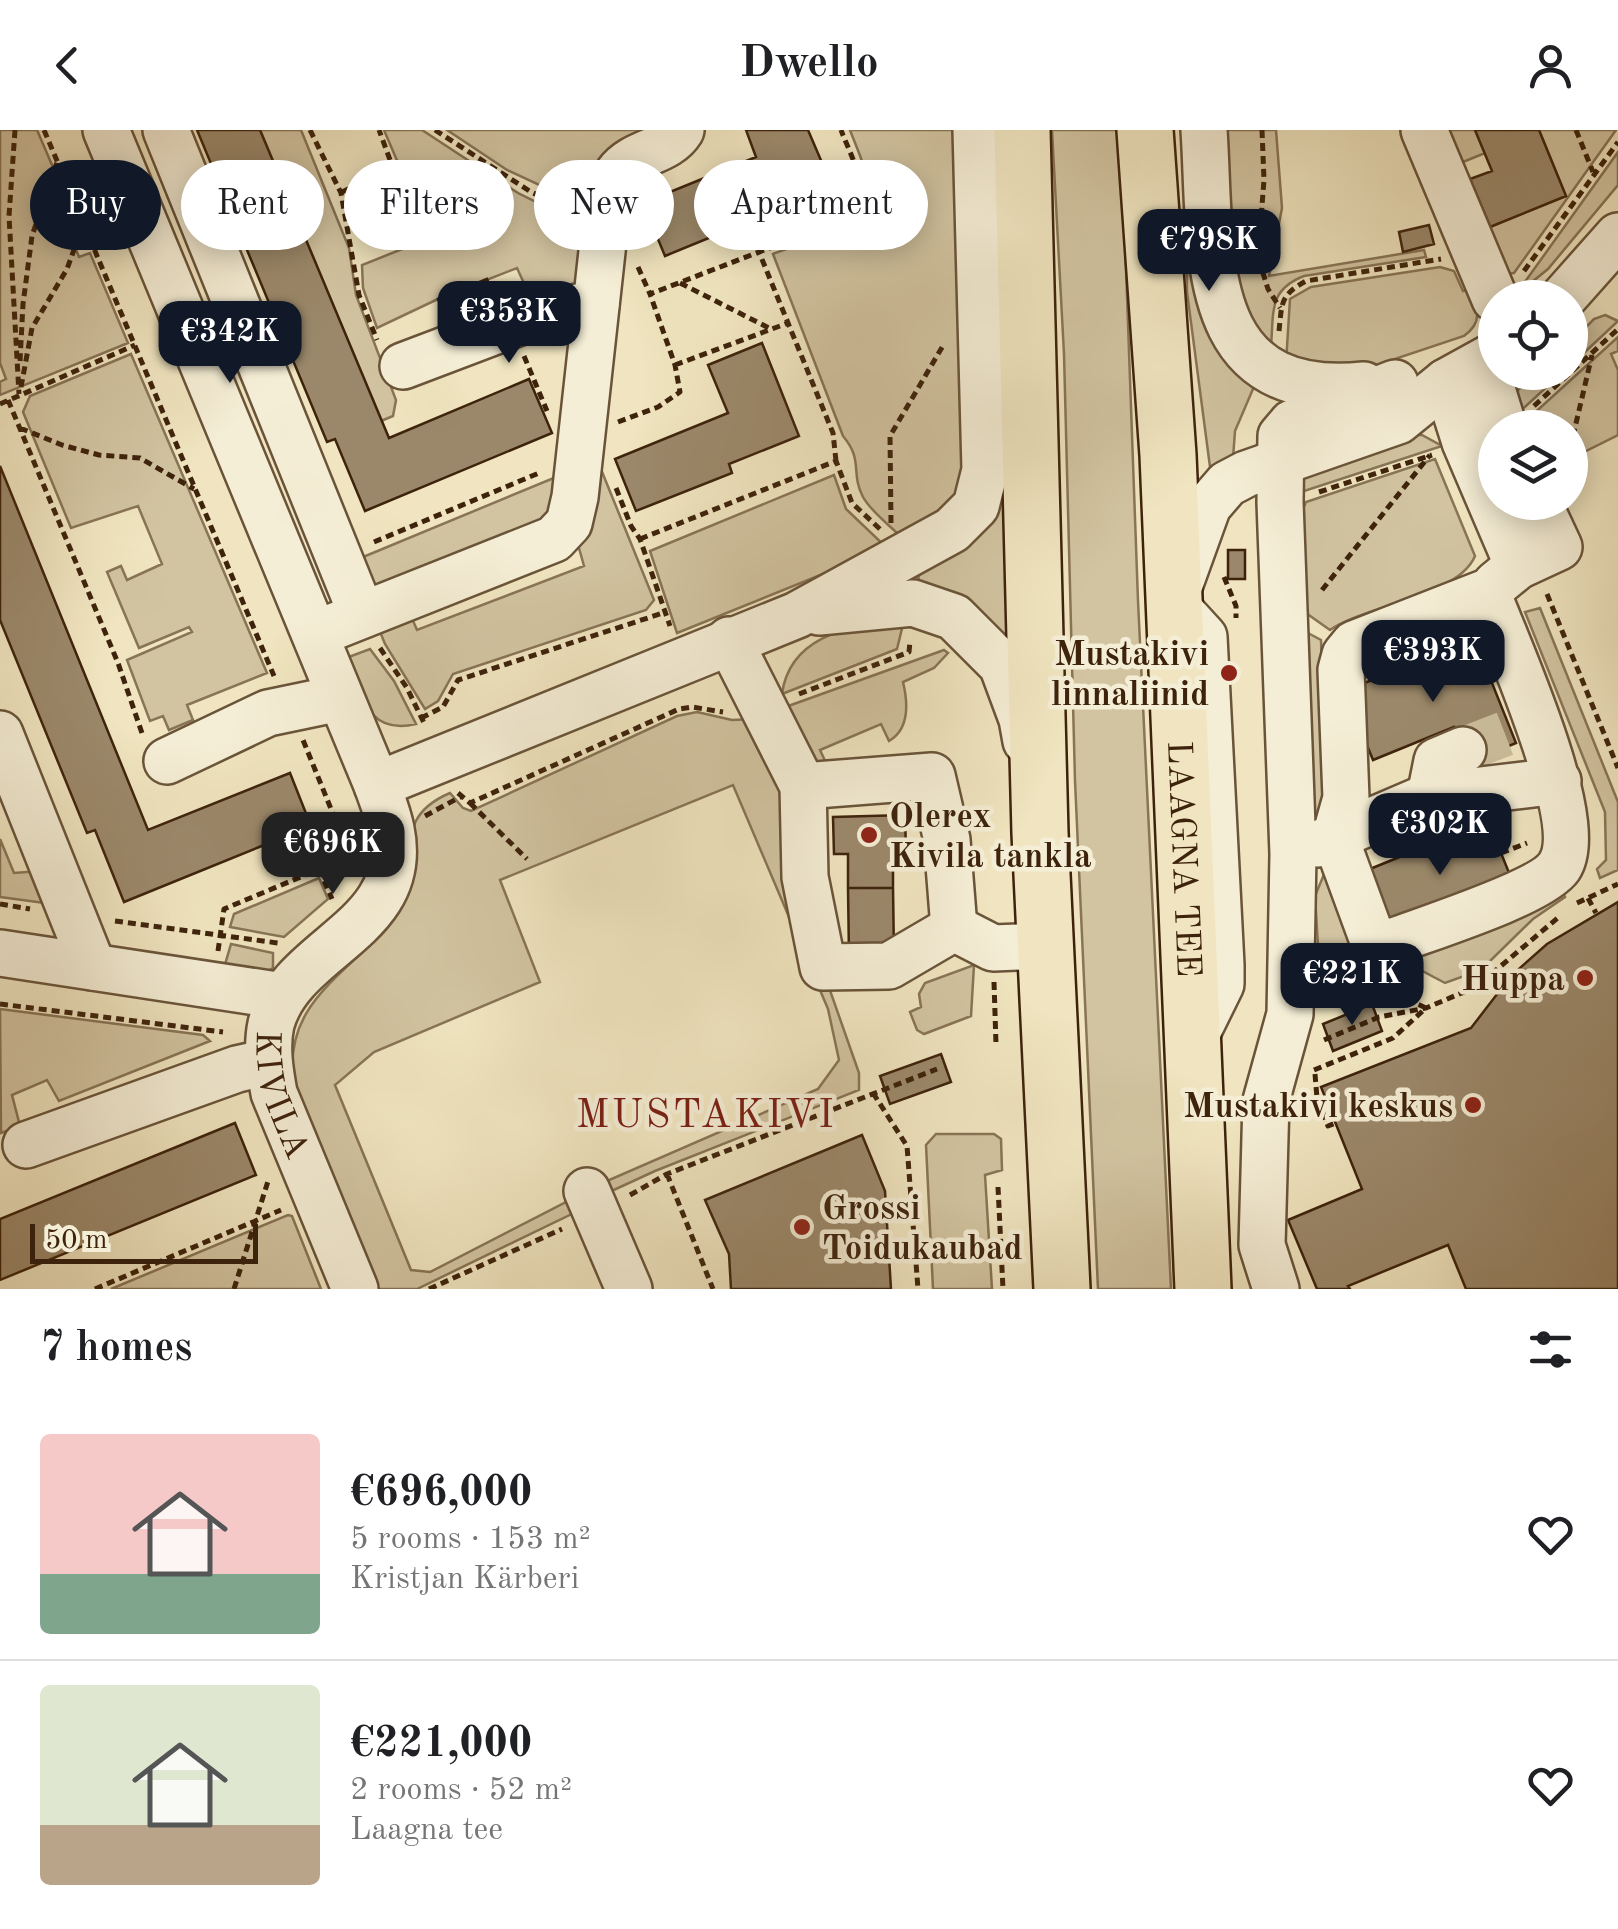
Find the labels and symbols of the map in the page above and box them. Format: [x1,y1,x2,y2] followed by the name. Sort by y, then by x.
[1139,209,1279,294] pin: €798K
[439,281,579,366] pin: €353K
[160,301,300,386] pin: €342K
[1363,620,1503,705] pin: €393K
[1051,638,1209,713] place label: Mustakivi linnaliinid
[1218,662,1240,684] marker: Mustakivi linnaliinid
[1160,740,1205,978] street label: LAAGNA TEE
[1370,793,1510,878] pin: €302K
[889,800,1092,875] place label: Olerex Kivila tankla
[263,812,403,897] pin: €696K
[858,824,880,846] marker: Olerex Kivila tankla
[1282,943,1422,1028] pin: €221K
[1461,963,1565,998] place label: Huppa
[1574,967,1596,989] marker: Huppa
[248,1030,314,1164] street label: KIVILA
[1183,1090,1453,1125] place label: Mustakivi keskus
[1462,1094,1484,1116] marker: Mustakivi keskus
[576,1097,836,1137] district label: MUSTAKIVI
[822,1192,1023,1267] place label: Grossi Toidukaubad
[791,1216,813,1238] marker: Grossi Toidukaubad
[30,1219,258,1264] scale bar

